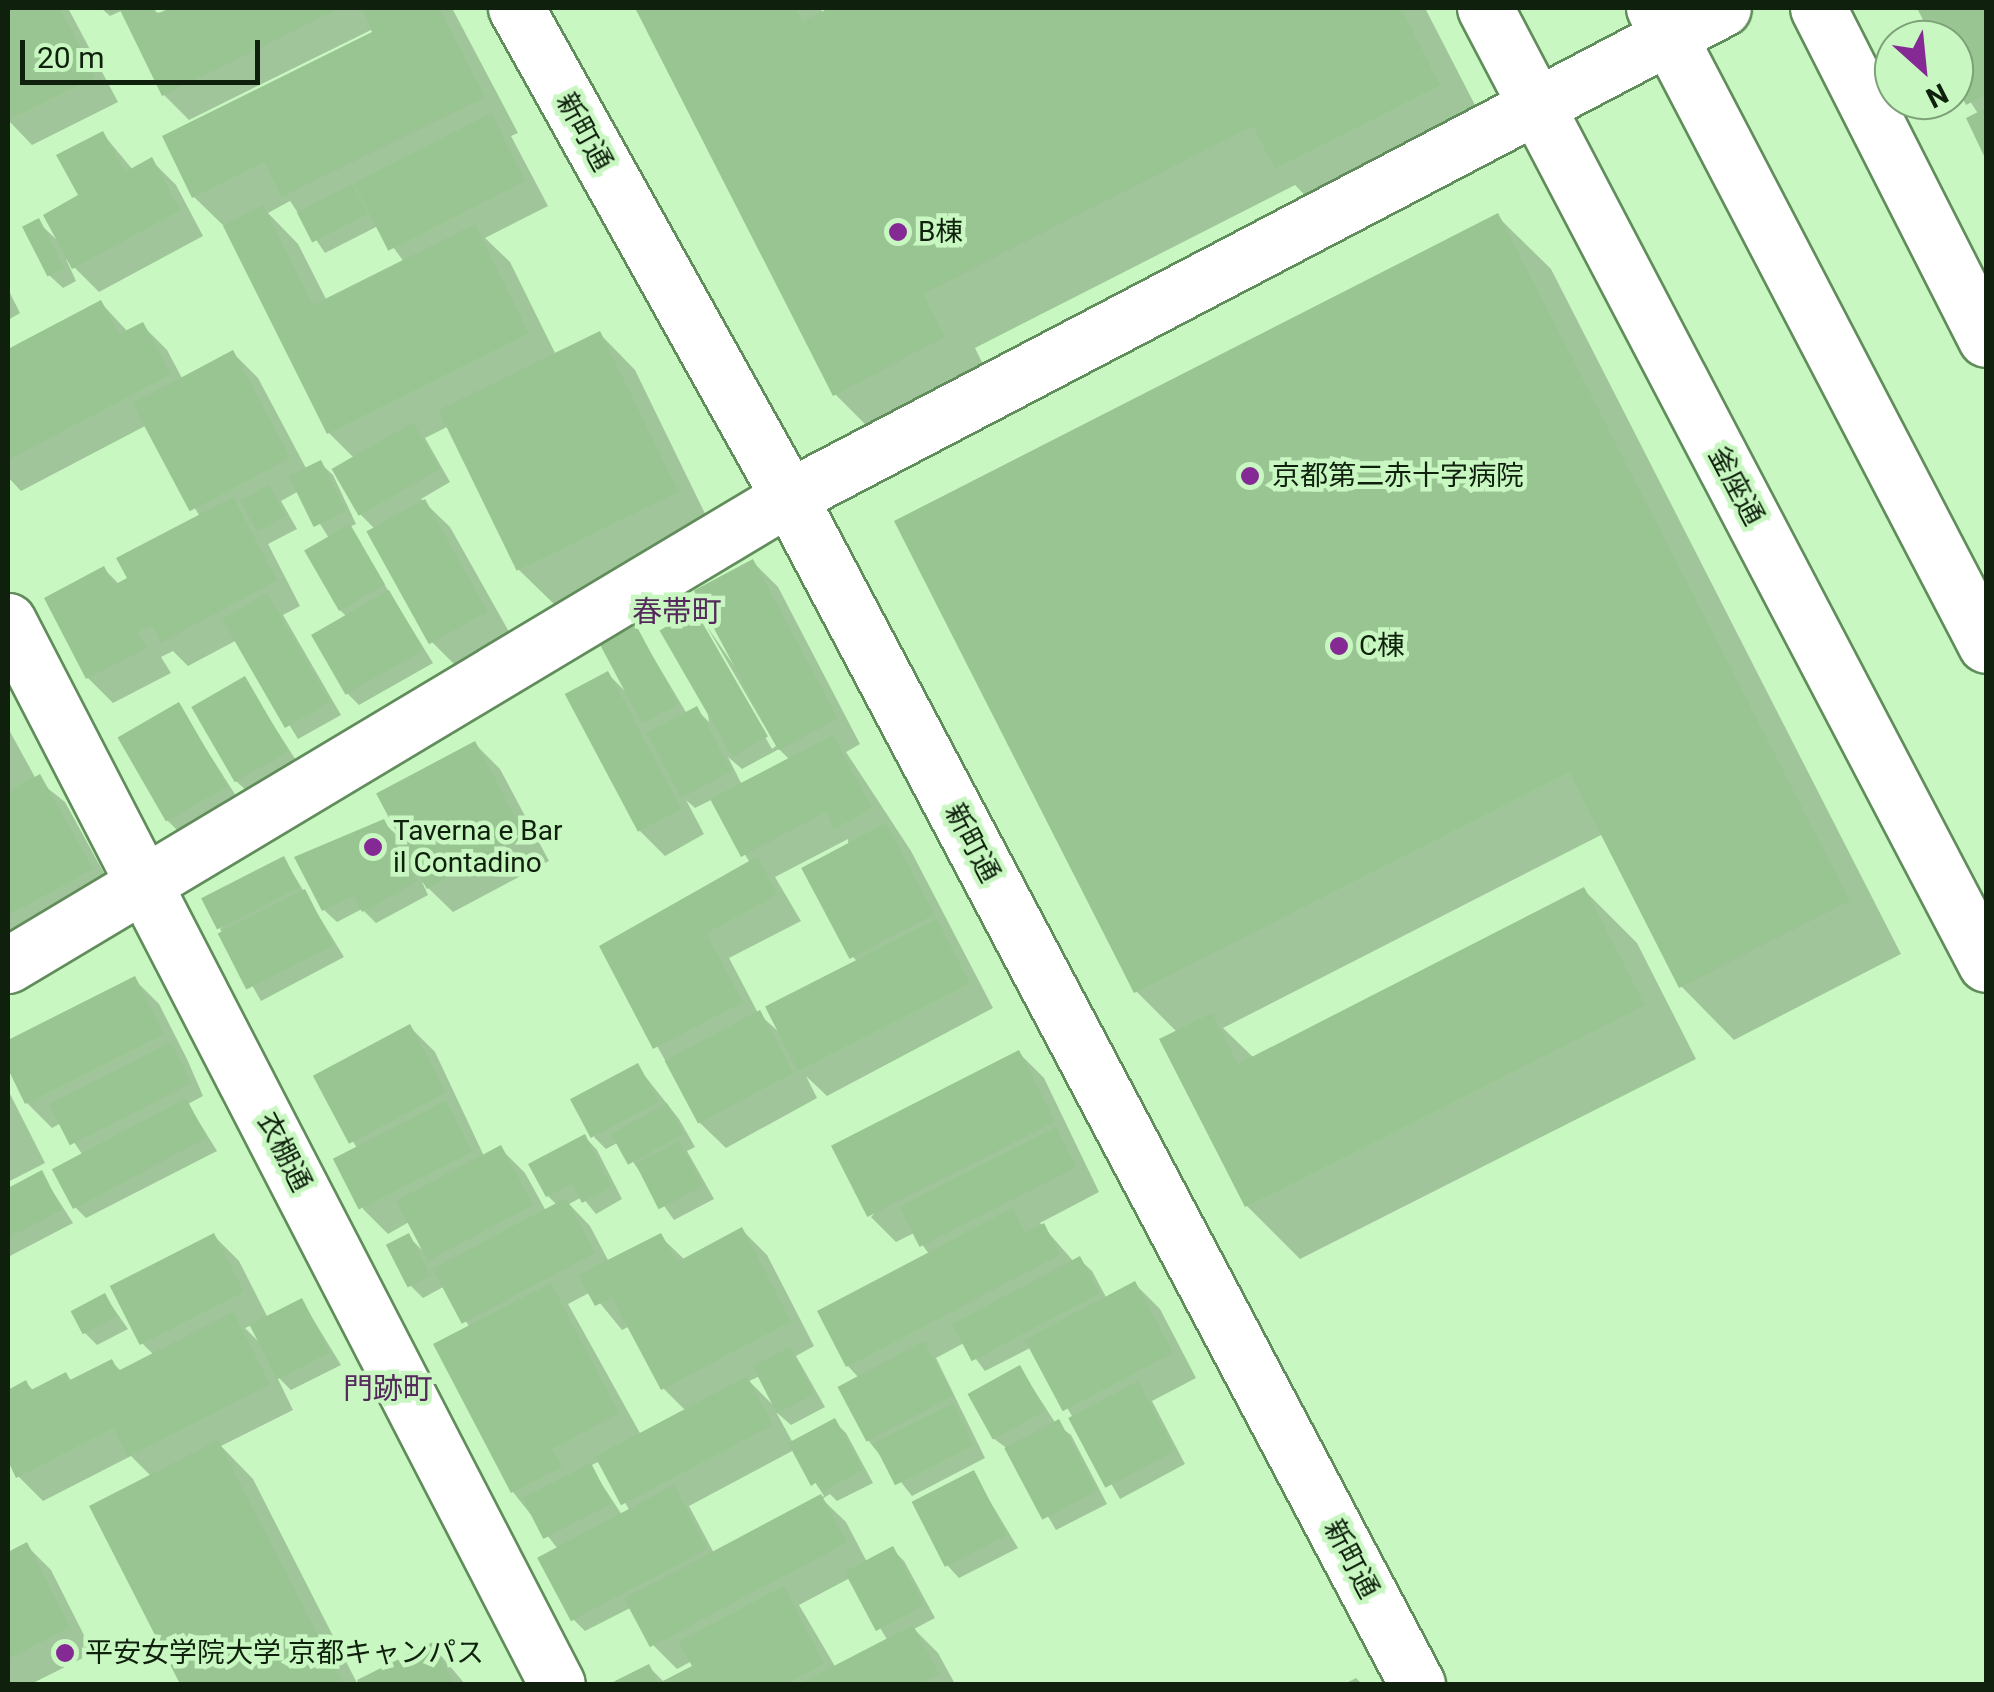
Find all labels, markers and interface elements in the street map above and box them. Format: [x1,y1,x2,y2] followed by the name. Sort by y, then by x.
[25,20,265,82] scale bar
[1874,20,1974,120] north arrow
[37,40,104,75] text: 20 m
[1921,76,1953,115] text: N
[549,87,619,177] street label: 新町通
[918,215,963,249] place label: B棟
[887,221,909,243] marker: B棟
[1701,441,1771,531] street label: 釜座通
[1272,459,1524,493] place label: 京都第二赤十字病院
[1237,463,1263,489] marker: 京都第二赤十字病院
[632,594,722,630] district label: 春帯町
[1359,629,1405,663] place label: C棟
[1328,635,1350,657] marker: C棟
[937,798,1007,888] street label: 新町通
[393,814,563,880] place label: Taverna e Bar il Contadino
[362,836,384,858] marker: Taverna e Bar il Contadino
[250,1107,318,1197] street label: 衣棚通
[343,1371,433,1407] district label: 門跡町
[1316,1514,1386,1604] street label: 新町通
[85,1636,484,1670] place label: 平安女学院大学 京都キャンパス
[54,1642,76,1664] marker: 平安女学院大学 京都キャンパス

